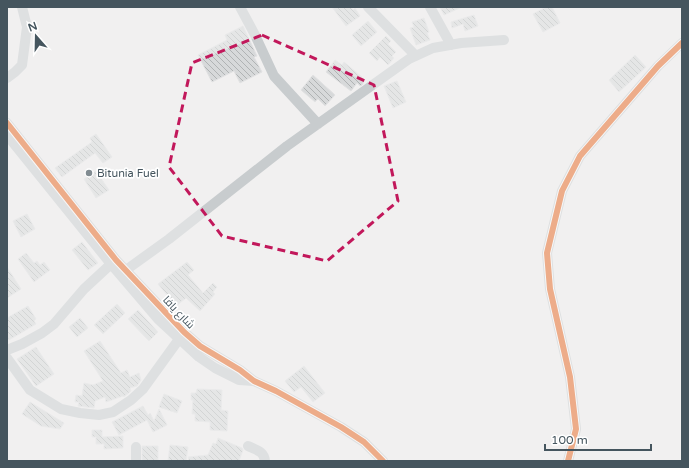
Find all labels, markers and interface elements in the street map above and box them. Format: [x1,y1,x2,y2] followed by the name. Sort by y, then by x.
[16,16,56,56] north arrow
[26,19,39,35] text: N
[97,167,159,180] place label: Bitunia Fuel
[84,168,94,178] marker: Bitunia Fuel
[159,293,197,332] street label: شارع يافا
[545,426,651,452] scale bar
[551,433,588,447] text: 100 m

